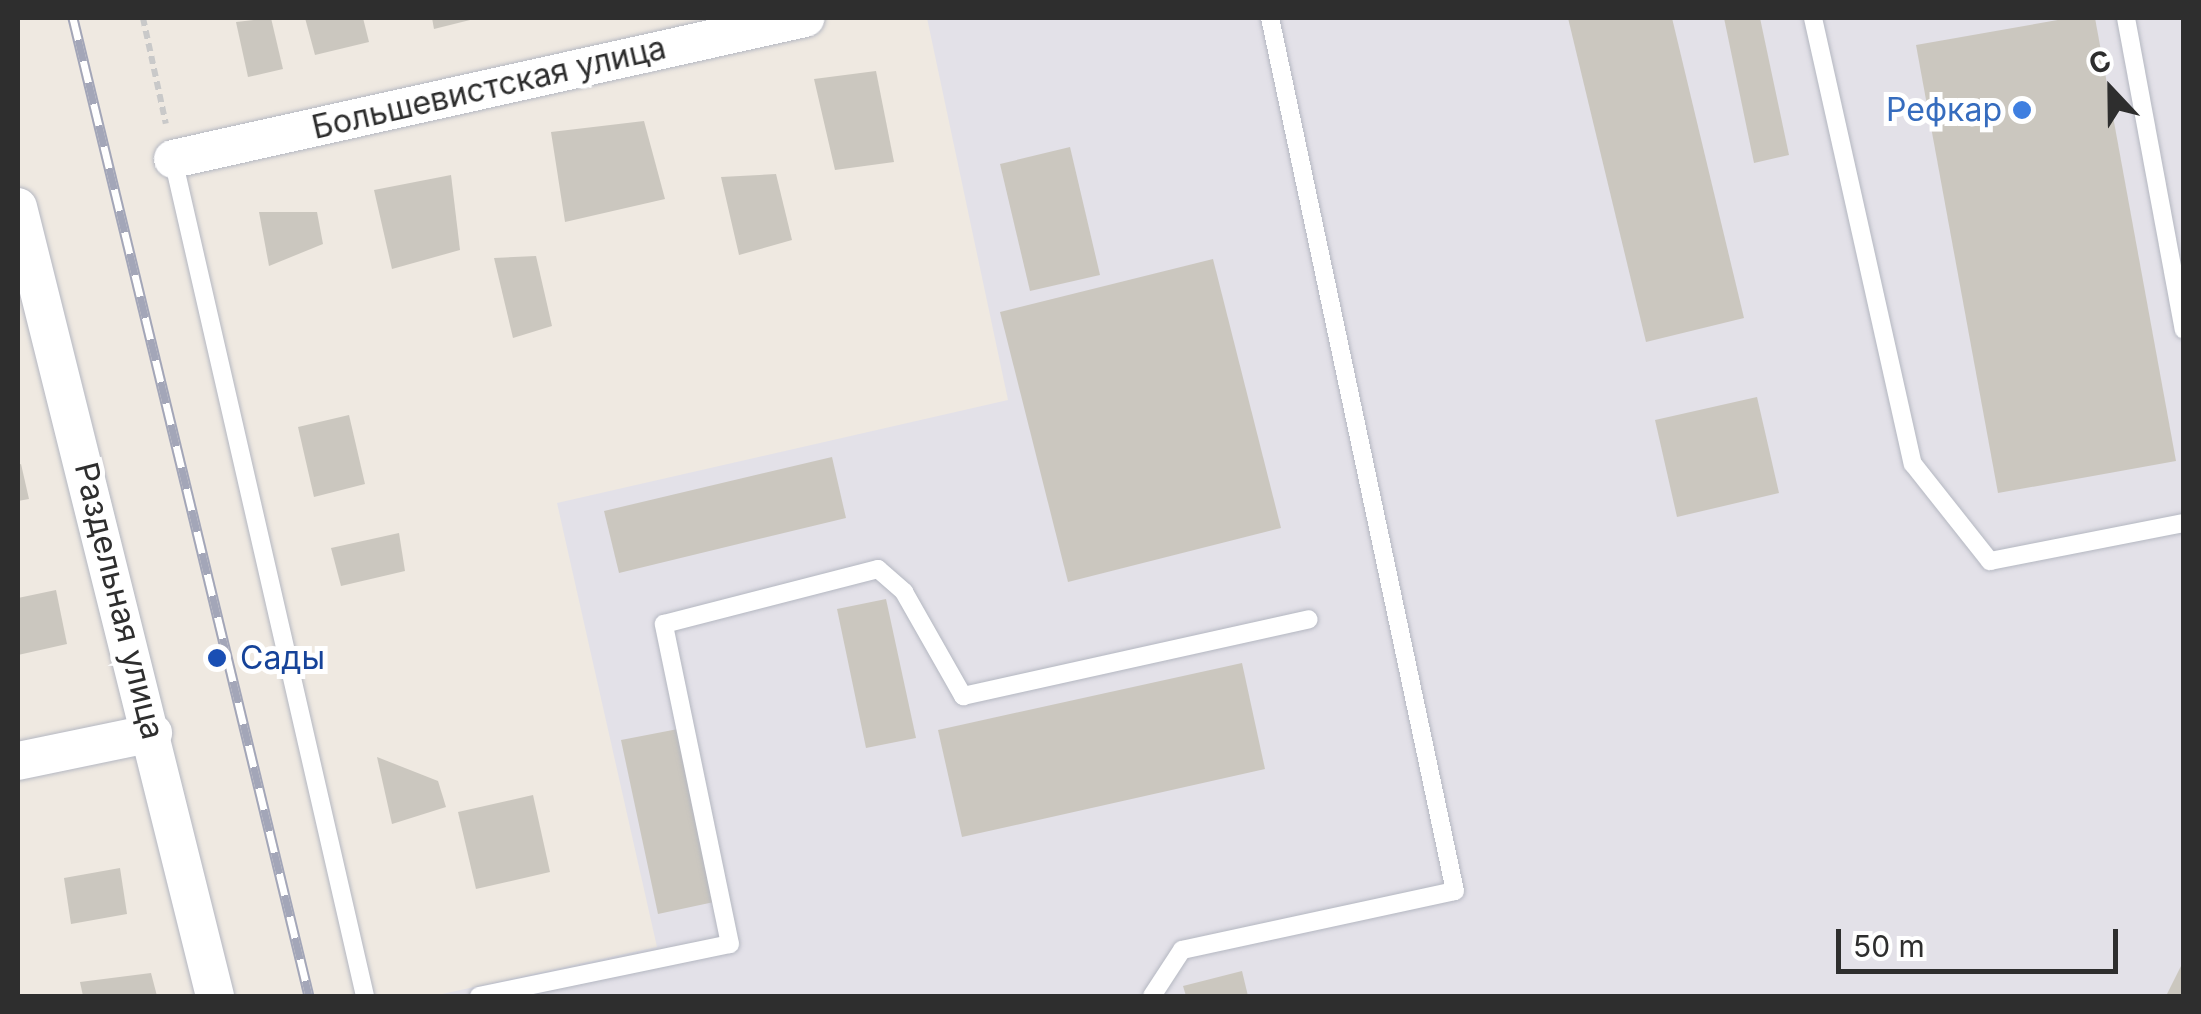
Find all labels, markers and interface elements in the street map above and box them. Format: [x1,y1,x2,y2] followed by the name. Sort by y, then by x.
[308,29,670,147] street label: Большевистская улица
[2061,40,2161,140] north arrow
[2084,43,2116,82] text: С
[1886,91,2002,129] place label: Рефкар
[2011,99,2033,121] marker: Рефкар
[66,459,172,743] street label: Раздельная улица
[240,639,325,677] place label: Сады
[204,645,230,671] marker: Сады
[1841,909,2124,971] scale bar
[1853,928,1925,964] text: 50 m

